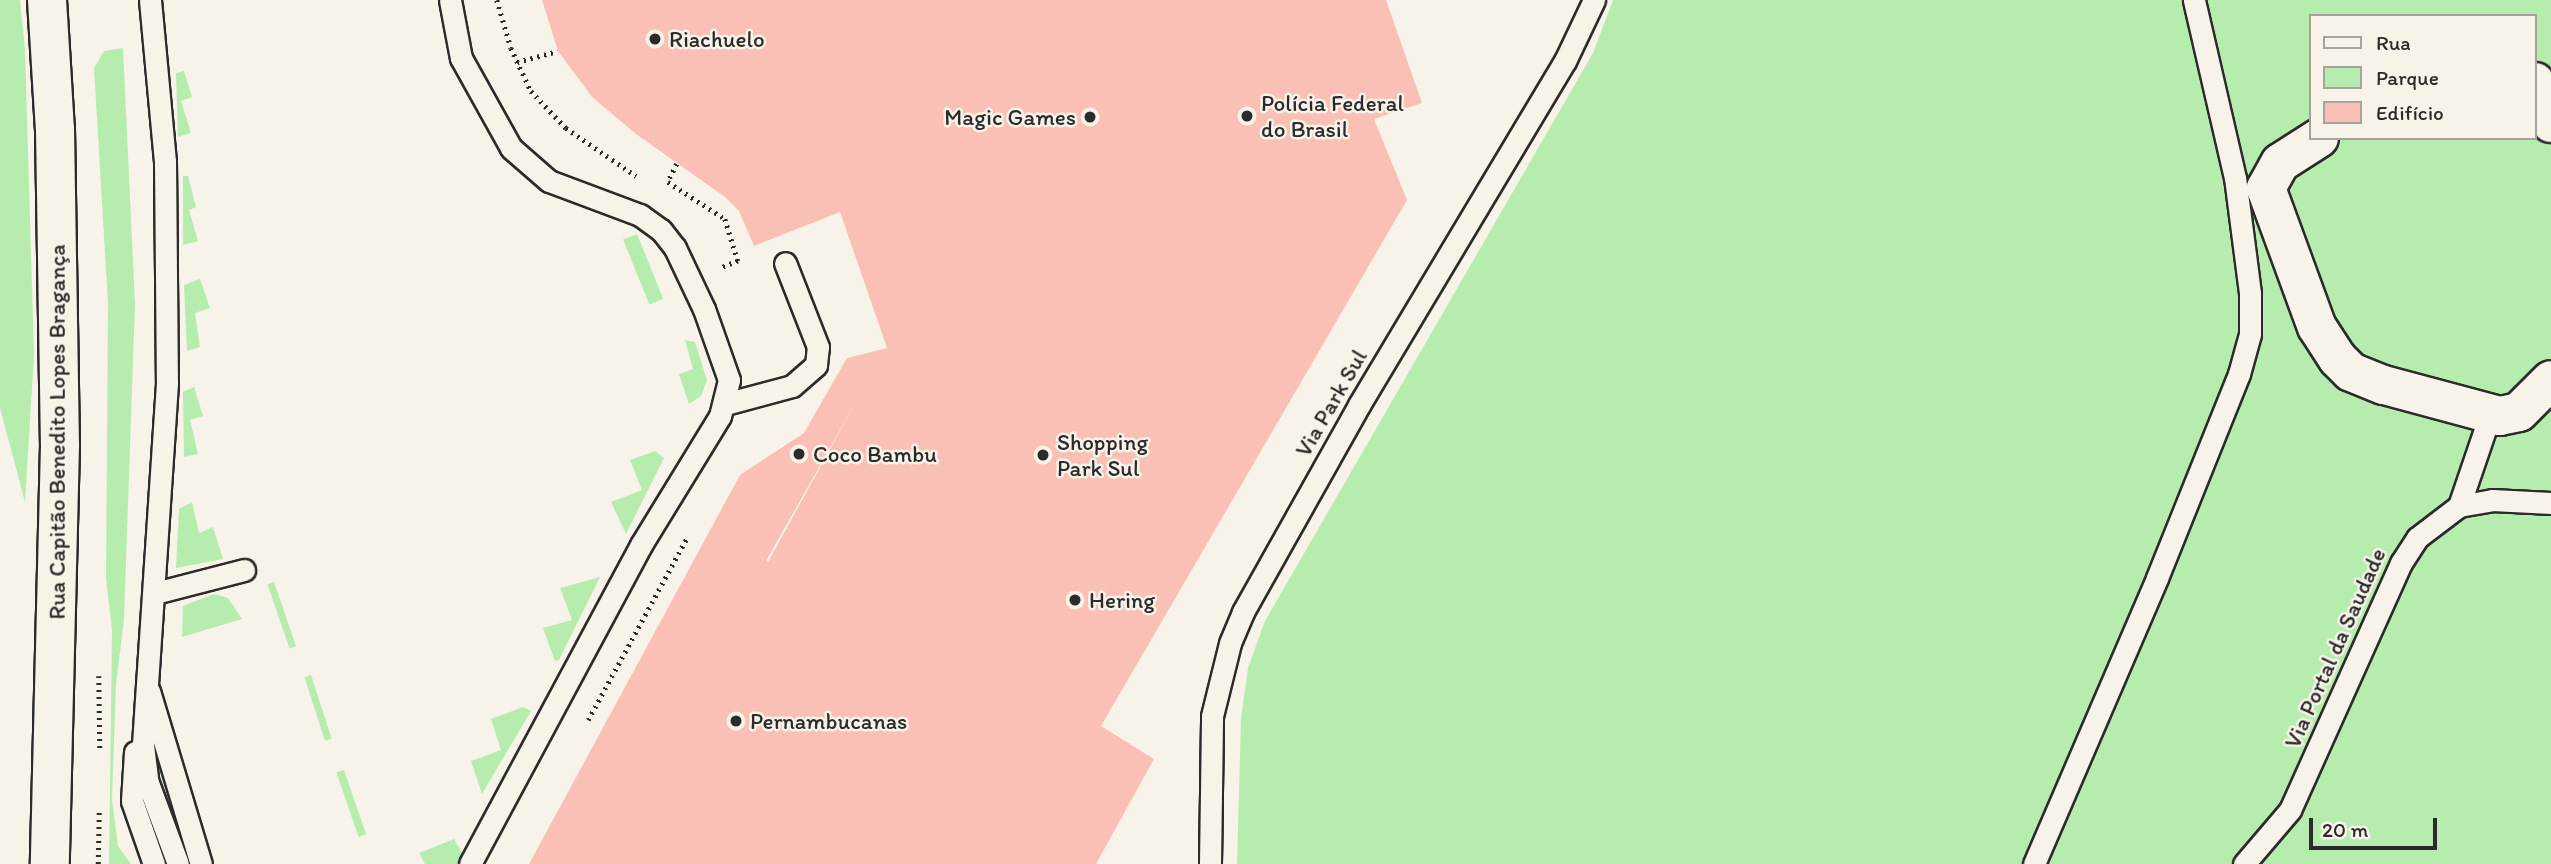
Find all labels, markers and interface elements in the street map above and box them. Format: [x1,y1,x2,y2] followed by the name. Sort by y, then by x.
[2310,14,2537,140] legend
[669,25,765,53] place label: Riachuelo
[2376,30,2411,55] text: Rua
[647,31,663,47] marker: Riachuelo
[2376,65,2439,90] text: Parque
[1261,89,1404,143] place label: Polícia Federal do Brasil
[2376,100,2444,125] text: Edifício
[944,103,1076,131] place label: Magic Games
[1239,108,1255,124] marker: Polícia Federal do Brasil
[1082,109,1098,125] marker: Magic Games
[43,244,71,620] street label: Rua Capitão Benedito Lopes Bragança
[1289,345,1373,461] street label: Via Park Sul
[1057,428,1148,482] place label: Shopping Park Sul
[813,440,938,468] place label: Coco Bambu
[791,446,807,462] marker: Coco Bambu
[1035,447,1051,463] marker: Shopping Park Sul
[2278,544,2392,752] street label: Via Portal da Saudade
[1089,586,1155,614] place label: Hering
[1067,592,1083,608] marker: Hering
[750,707,907,735] place label: Pernambucanas
[728,713,744,729] marker: Pernambucanas
[2313,804,2441,848] scale bar
[2322,817,2368,842] text: 20 m

